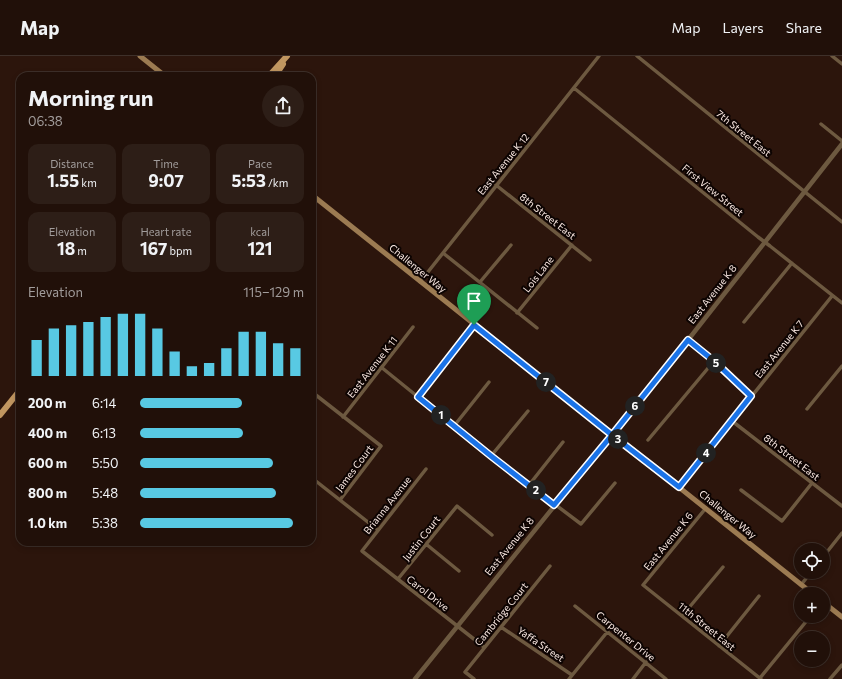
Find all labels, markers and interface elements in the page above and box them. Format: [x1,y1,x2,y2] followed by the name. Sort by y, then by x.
[20,16,59,39] text: Map
[672,19,700,36] text: Map
[722,19,764,36] text: Layers
[786,19,822,36] text: Share
[28,84,154,111] text: Morning run
[262,85,304,127] button: share
[714,107,774,159] street label: 7th Street East
[28,113,63,129] text: 06:38
[475,131,532,197] street label: East Avenue K 12
[50,157,94,170] text: Distance
[153,157,179,170] text: Time
[248,157,272,170] text: Pace
[680,162,746,218] street label: First View Street
[47,170,79,191] text: 1.55
[148,170,184,191] text: 9:07
[232,170,266,191] text: 5:53
[79,176,97,189] text: km
[266,176,288,189] text: /km
[518,190,578,242] street label: 8th Street East
[49,225,95,238] text: Elevation
[140,225,192,238] text: Heart rate
[250,225,270,238] text: kcal
[57,238,75,259] text: 18
[140,238,167,259] text: 167
[247,238,273,259] text: 121
[387,241,449,295] street label: Challenger Way
[75,244,87,257] text: m
[167,244,192,257] text: bpm
[520,253,556,295] street label: Lois Lane
[685,262,739,326] street label: East Avenue K 8
[28,284,83,300] text: Elevation
[243,284,304,300] text: 115–129 m
[457,284,491,325] pin
[463,290,485,312] icon: arrive
[752,318,806,380] street label: East Avenue K 7
[344,334,400,400] street label: East Avenue K 11
[706,353,726,373] pin: 5
[713,356,719,369] text: 5
[536,372,556,392] pin: 7
[543,375,549,388] text: 7
[28,395,66,411] text: 200 m
[92,395,116,411] text: 6:14
[625,396,645,416] pin: 6
[632,399,638,412] text: 6
[431,405,451,425] pin: 1
[439,408,443,421] text: 1
[28,425,67,441] text: 400 m
[92,425,116,441] text: 6:13
[608,429,628,449] pin: 3
[762,431,822,483] street label: 8th Street East
[615,432,621,445] text: 3
[333,442,375,494] street label: James Court
[696,443,716,463] pin: 4
[703,446,709,459] text: 4
[28,455,67,471] text: 600 m
[92,455,119,471] text: 5:50
[361,474,413,536] street label: Brianna Avenue
[526,480,546,500] pin: 2
[533,483,539,496] text: 2
[28,485,67,501] text: 800 m
[92,485,118,501] text: 5:48
[697,487,759,541] street label: Challenger Way
[641,509,695,573] street label: East Avenue K 6
[400,513,442,563] street label: Justin Court
[482,514,536,578] street label: East Avenue K 8
[28,515,67,531] text: 1.0 km
[92,515,118,531] text: 5:38
[794,543,830,667] map controls
[794,543,830,579] button: locate
[404,573,452,613] street label: Carol Drive
[472,580,530,648] street label: Cambridge Court
[794,587,830,623] button: +
[676,599,738,653] street label: 11th Street East
[594,609,658,663] street label: Carpenter Drive
[515,624,567,664] street label: Yaffa Street
[794,631,830,667] button: −

